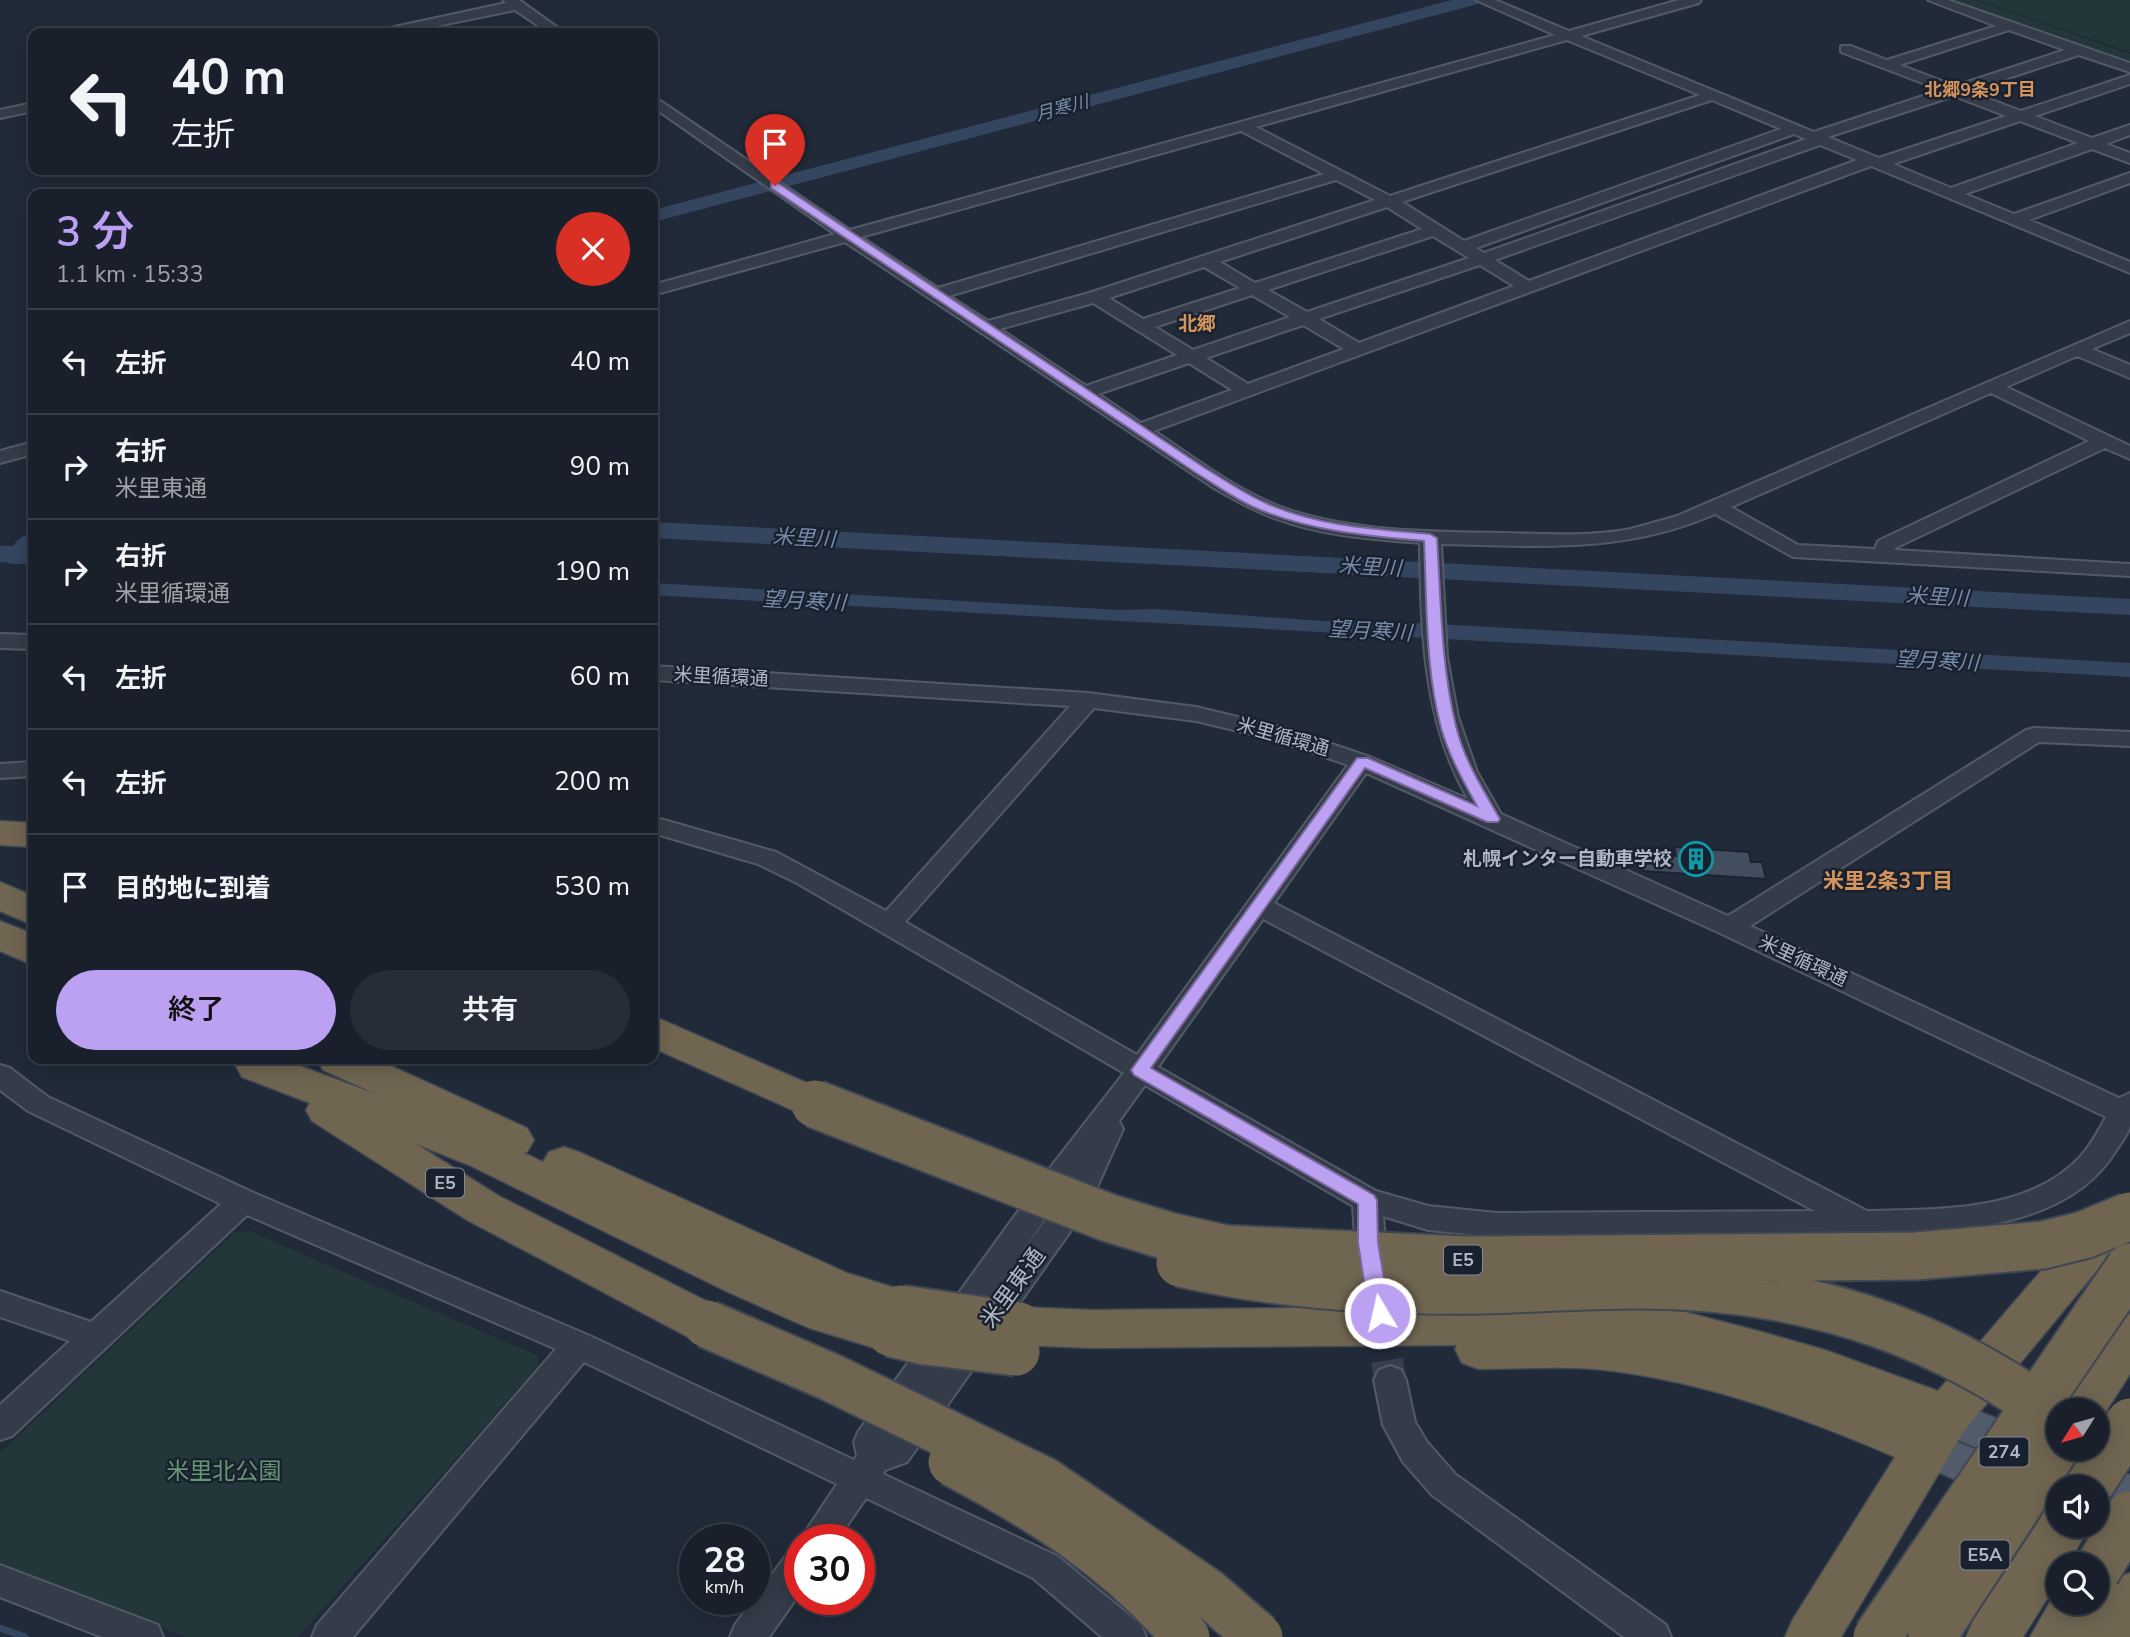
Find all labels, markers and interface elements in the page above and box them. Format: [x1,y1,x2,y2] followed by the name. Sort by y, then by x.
[171,44,286,111] text: 40 m
[56,56,147,147] icon: left
[1924,78,2036,102] district label: 北郷9条9丁目
[1033,89,1093,127] water label: 月寒川
[171,113,235,156] text: 左折
[745,114,805,186] pin
[756,125,794,163] icon: arrive
[56,204,134,261] text: 3 分
[556,212,630,286] button: close
[56,259,203,290] text: 1.1 km · 15:33
[1178,311,1216,337] district label: 北郷
[56,343,94,381] icon: left
[570,344,630,379] text: 40 m
[115,346,167,381] text: 左折
[115,434,167,469] text: 右折
[56,448,94,486] icon: right
[570,449,630,484] text: 90 m
[115,473,207,504] text: 米里東通
[772,522,838,554] water label: 米里川
[115,539,167,574] text: 右折
[1338,551,1404,583] water label: 米里川
[56,553,94,591] icon: right
[554,554,630,589] text: 190 m
[115,578,230,609] text: 米里循環通
[1905,581,1971,613] water label: 米里川
[761,585,849,617] water label: 望月寒川
[1327,615,1415,647] water label: 望月寒川
[1894,645,1982,677] water label: 望月寒川
[56,658,94,696] icon: left
[570,659,630,694] text: 60 m
[115,661,167,696] text: 左折
[673,662,769,692] street label: 米里循環通
[1234,711,1332,763] street label: 米里循環通
[56,763,94,801] icon: left
[554,764,630,799] text: 200 m
[115,766,167,801] text: 左折
[1677,840,1715,878] building icon: 札幌インター自動車学校
[1463,846,1672,872] place label: 札幌インター自動車学校
[1823,867,1953,895] district label: 米里2条3丁目
[56,868,94,906] icon: arrive
[554,869,630,904] text: 530 m
[115,871,271,906] text: 目的地に到着
[1754,929,1852,993] street label: 米里循環通
[56,970,336,1050] button: 終了
[350,970,630,1050] button: 共有
[426,1168,464,1198] road number: E5
[973,1242,1053,1334] street label: 米里東通
[1444,1246,1482,1274] road number: E5
[1343,1276,1417,1350] position arrow
[2046,1398,2109,1461] north arrow
[2046,1398,2109,1615] map controls
[1980,1437,2028,1466] road number: 274
[167,1456,282,1487] park label: 米里北公園
[2046,1475,2109,1538] button: sound
[784,1524,875,1615] speed limit sign: 30
[703,1537,746,1584] text: 28
[1960,1540,2010,1570] road number: E5A
[2046,1552,2109,1615] button: search
[705,1575,744,1599] text: km/h

